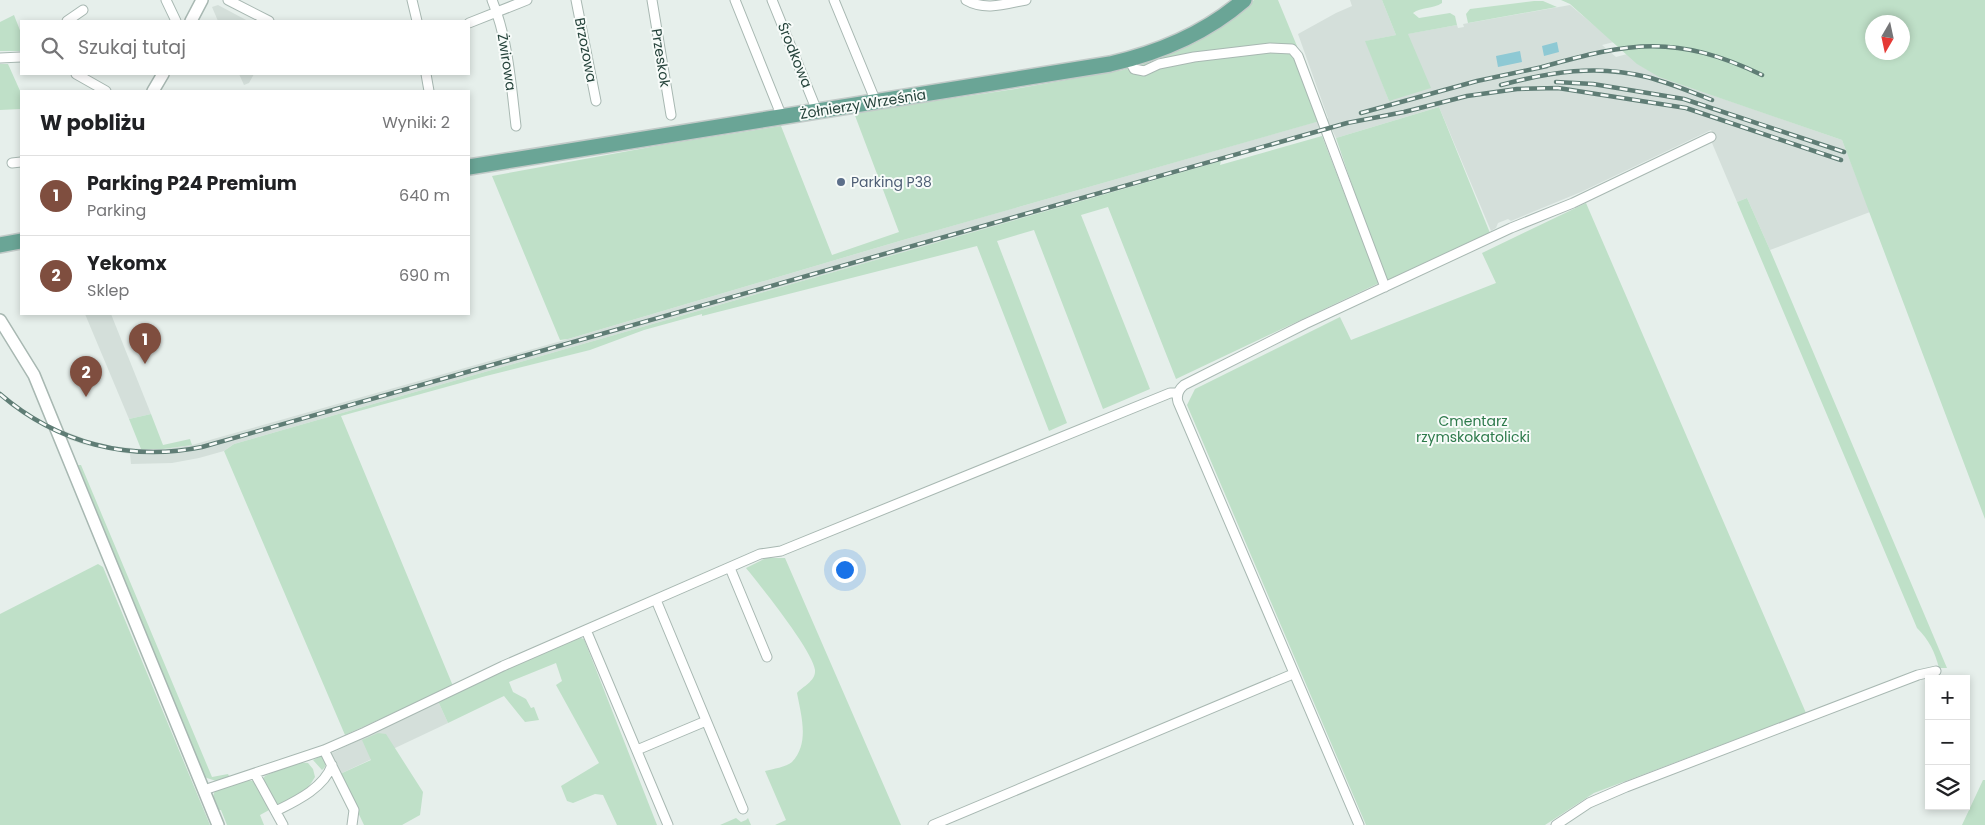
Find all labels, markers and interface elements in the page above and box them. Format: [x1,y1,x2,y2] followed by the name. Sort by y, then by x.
[1865,15,1910,60] north arrow
[570,16,602,84] street label: Brzozowa
[773,19,817,91] street label: Środkowa
[20,20,470,75] search box
[647,27,676,90] street label: Przeskok
[493,32,521,92] street label: Żwirowa
[38,34,66,62] icon: search
[78,34,186,61] text: Szukaj tutaj
[798,84,928,124] street label: Żołnierzy Września
[40,108,145,137] text: W pobliżu
[382,111,450,134] text: Wyniki: 2
[87,170,297,197] text: Parking P24 Premium
[851,172,932,192] place label: Parking P38
[835,176,847,188] marker: Parking P38
[53,184,59,207] text: 1
[399,184,450,207] text: 640 m
[87,199,146,222] text: Parking
[87,250,167,277] text: Yekomx
[51,264,61,287] text: 2
[399,264,450,287] text: 690 m
[87,279,129,302] text: Sklep
[129,323,161,364] pin: 1
[70,356,102,397] pin: 2
[1416,411,1530,447] park label: Cmentarz rzymskokatolicki
[832,557,858,583] your location
[1925,675,1970,810] map controls
[1925,675,1970,720] button: +
[1925,720,1970,765] button: −
[1925,765,1970,810] button: layers

